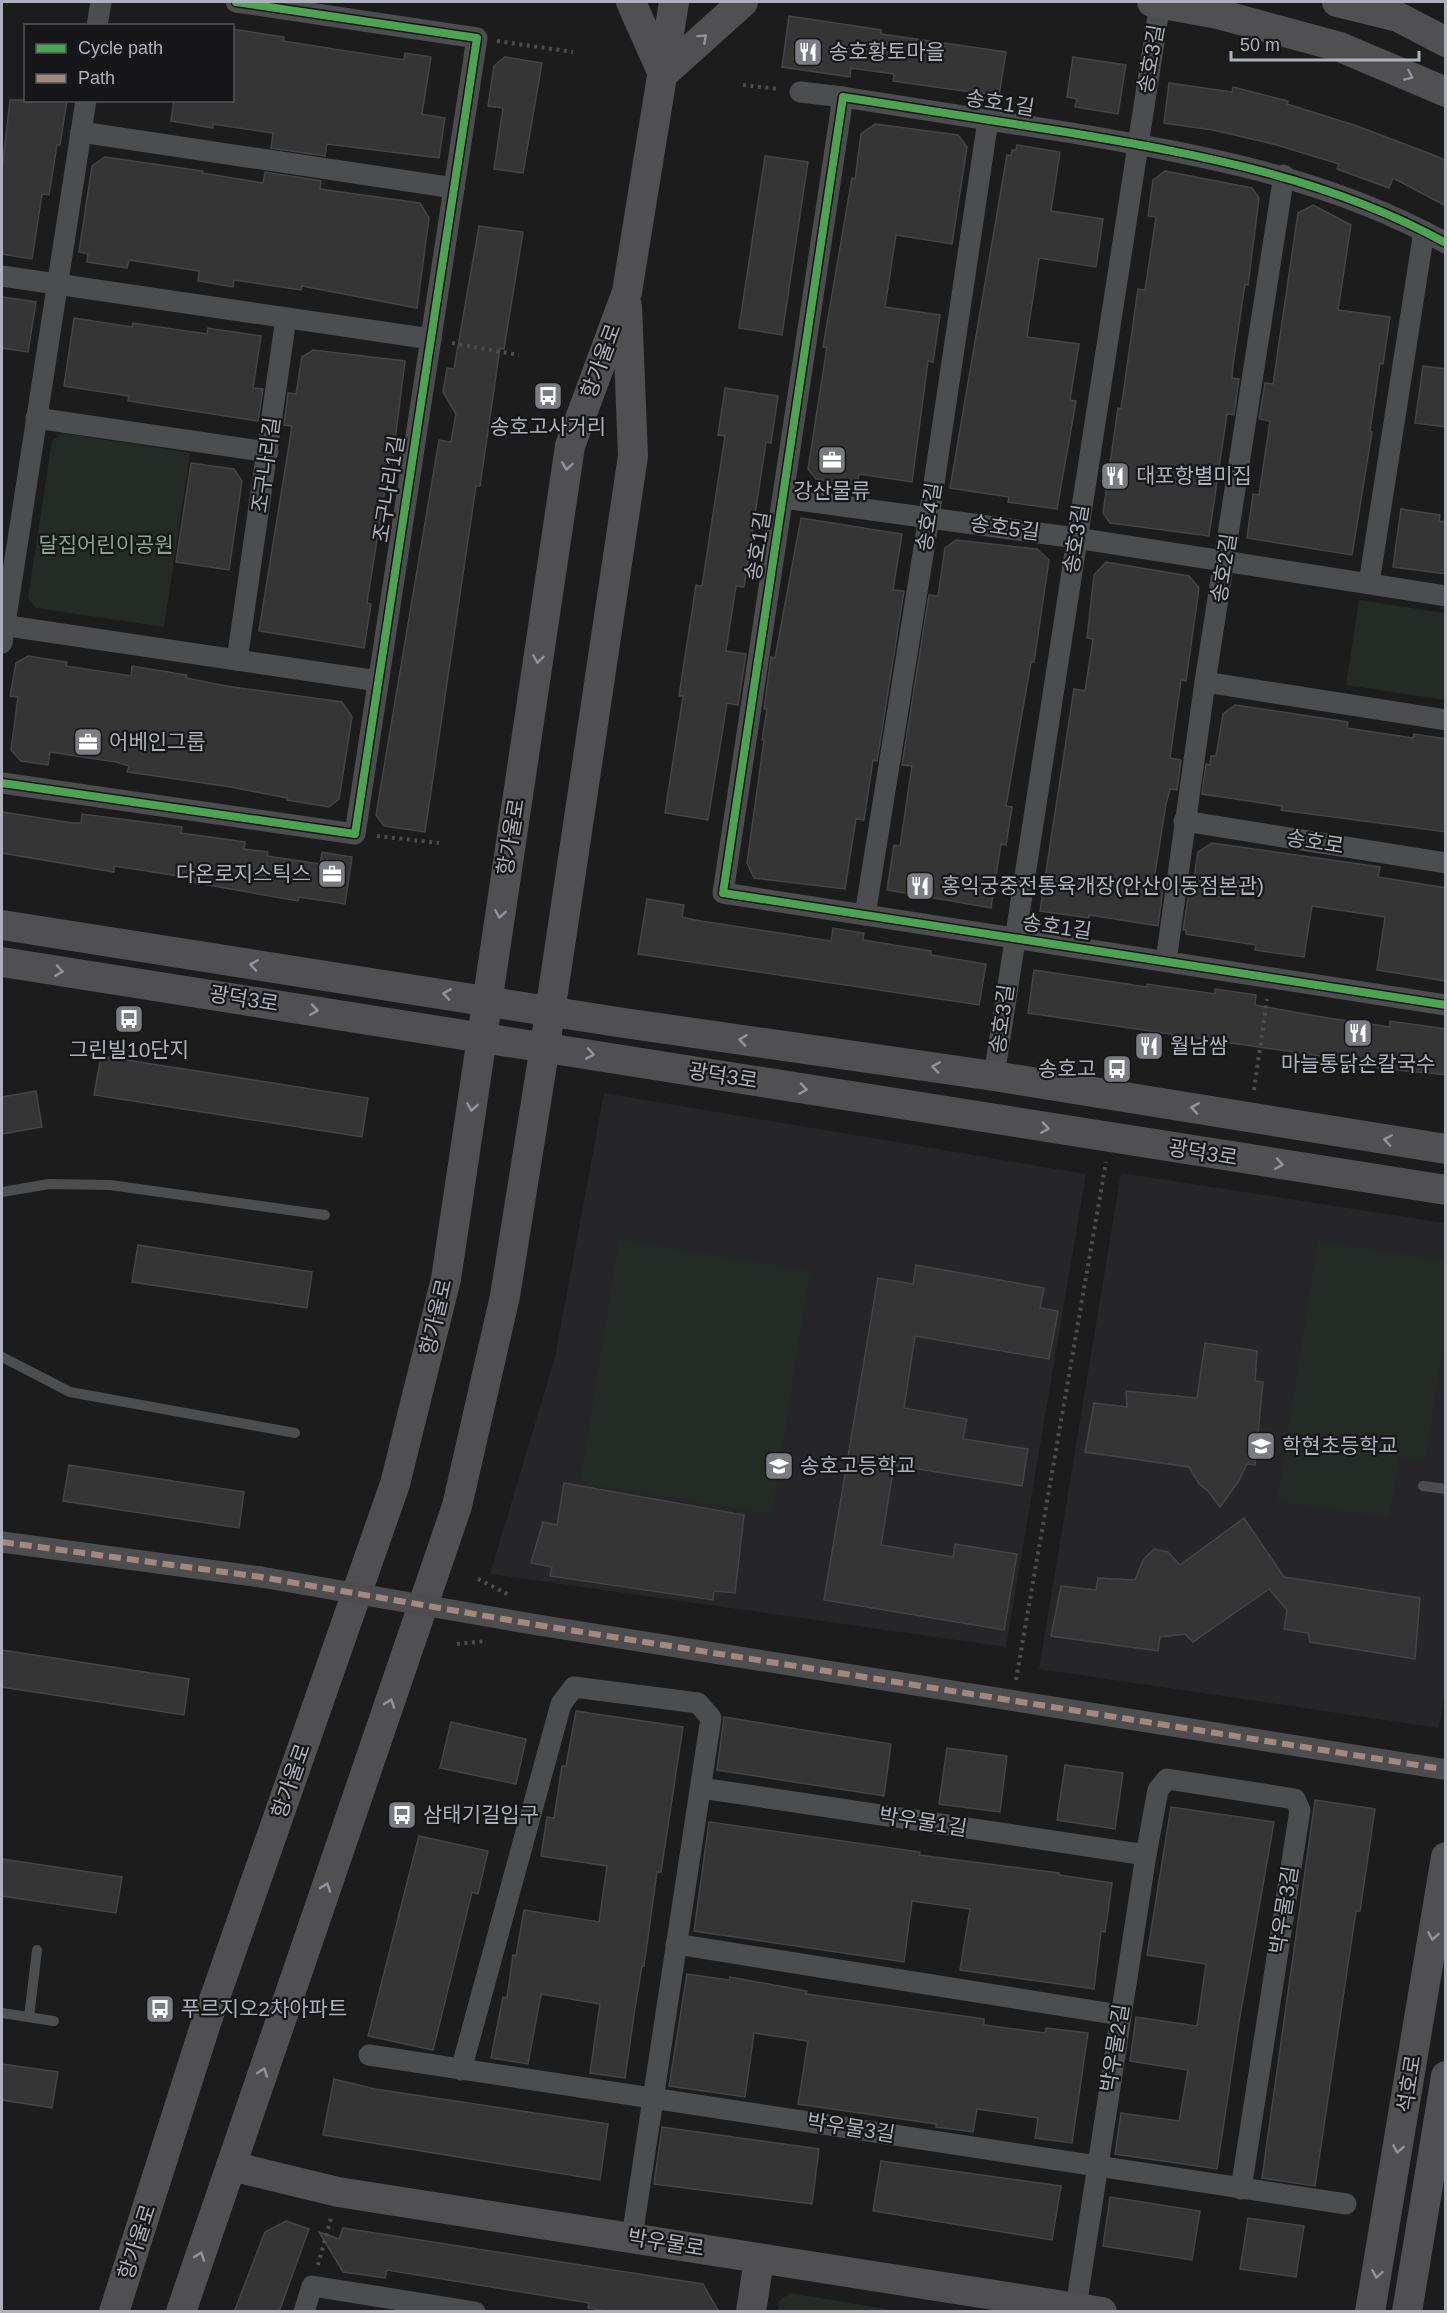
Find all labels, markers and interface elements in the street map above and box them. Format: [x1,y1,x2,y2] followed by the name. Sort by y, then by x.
[1133,23,1168,95] street label: 송호3길
[24,24,234,102] legend
[1231,24,1418,62] scale bar
[696,34,706,45] one-way arrow
[1240,35,1280,55] text: 50 m
[792,36,824,68] restaurant icon: 송호황토마을
[78,38,163,58] text: Cycle path
[829,40,945,63] place label: 송호황토마을
[78,68,115,88] text: Path
[1403,69,1414,81] one-way arrow
[964,86,1036,119] street label: 송호1길
[577,321,625,401] street label: 항가울로
[532,380,564,412] bus stop icon: 송호고사거리
[247,415,284,514] street label: 조구나리길
[490,415,606,438] place label: 송호고사거리
[369,434,408,544] street label: 조구나리1길
[816,444,848,476] office icon: 강산물류
[1099,460,1131,492] restaurant icon: 대포항별미집
[561,462,573,471] one-way arrow
[1136,464,1252,487] place label: 대포항별미집
[793,479,871,502] place label: 강산물류
[912,481,945,553] street label: 송호4길
[1059,503,1092,575] street label: 송호3길
[741,510,774,582] street label: 송호1길
[969,511,1041,544] street label: 송호5길
[1207,532,1240,604] street label: 송호2길
[38,533,174,556] park label: 달집어린이공원
[532,655,544,664] one-way arrow
[72,726,104,758] office icon: 어베인그룹
[109,730,206,753] place label: 어베인그룹
[493,797,528,877] street label: 항가울로
[1285,826,1346,857] street label: 송호로
[316,858,348,890] office icon: 다온로지스틱스
[176,862,311,885] place label: 다온로지스틱스
[904,870,936,902] restaurant icon: 홍익궁중전통육개장(안산이동점본관)
[941,874,1264,897] place label: 홍익궁중전통육개장(안산이동점본관)
[494,910,506,919] one-way arrow
[1021,910,1093,943] street label: 송호1길
[249,959,259,971] one-way arrow
[55,964,64,976] one-way arrow
[208,982,280,1015] street label: 광덕3로
[985,983,1018,1055] street label: 송호3길
[442,989,451,1001] one-way arrow
[113,1003,145,1035] bus stop icon: 그린빌10단지
[310,1004,319,1016] one-way arrow
[1342,1017,1374,1049] restaurant icon: 마늘통닭손칼국수
[1133,1030,1165,1062] restaurant icon: 월남쌈
[739,1034,748,1046] one-way arrow
[1170,1034,1228,1057] place label: 월남쌈
[69,1038,189,1061] place label: 그린빌10단지
[584,1047,594,1060] one-way arrow
[1281,1052,1435,1075] place label: 마늘통닭손칼국수
[1101,1053,1133,1085] bus stop icon: 송호고
[1038,1057,1096,1080] place label: 송호고
[687,1059,759,1092] street label: 광덕3로
[932,1062,941,1074] one-way arrow
[798,1082,808,1094] one-way arrow
[467,1103,479,1112] one-way arrow
[1191,1103,1200,1115] one-way arrow
[1040,1121,1050,1133] one-way arrow
[1383,1134,1392,1146] one-way arrow
[1167,1136,1239,1169] street label: 광덕3로
[1274,1158,1284,1170] one-way arrow
[416,1277,455,1357] street label: 항가울로
[1245,1430,1277,1462] school or university icon: 학현초등학교
[1282,1434,1398,1457] place label: 학현초등학교
[763,1450,795,1482] school or university icon: 송호고등학교
[800,1454,916,1477] place label: 송호고등학교
[382,1698,395,1709] one-way arrow
[267,1741,314,1821] street label: 항가울로
[386,1799,418,1831] bus stop icon: 삼태기길입구
[423,1803,539,1826] place label: 삼태기길입구
[877,1803,969,1840] street label: 박우물1길
[1265,1864,1302,1956] street label: 박우물3길
[319,1882,332,1893] one-way arrow
[1428,1931,1440,1940] one-way arrow
[144,1993,176,2025] bus stop icon: 푸르지오2차아파트
[181,1997,347,2020] place label: 푸르지오2차아파트
[1096,2002,1133,2094] street label: 박우물2길
[1393,2053,1424,2114] street label: 석호로
[256,2067,269,2077] one-way arrow
[805,2109,897,2146] street label: 박우물3길
[1392,2143,1405,2153] one-way arrow
[114,2202,159,2282] street label: 항가울로
[626,2225,706,2260] street label: 박우물로
[193,2251,206,2262] one-way arrow
[1371,2269,1383,2279] one-way arrow

